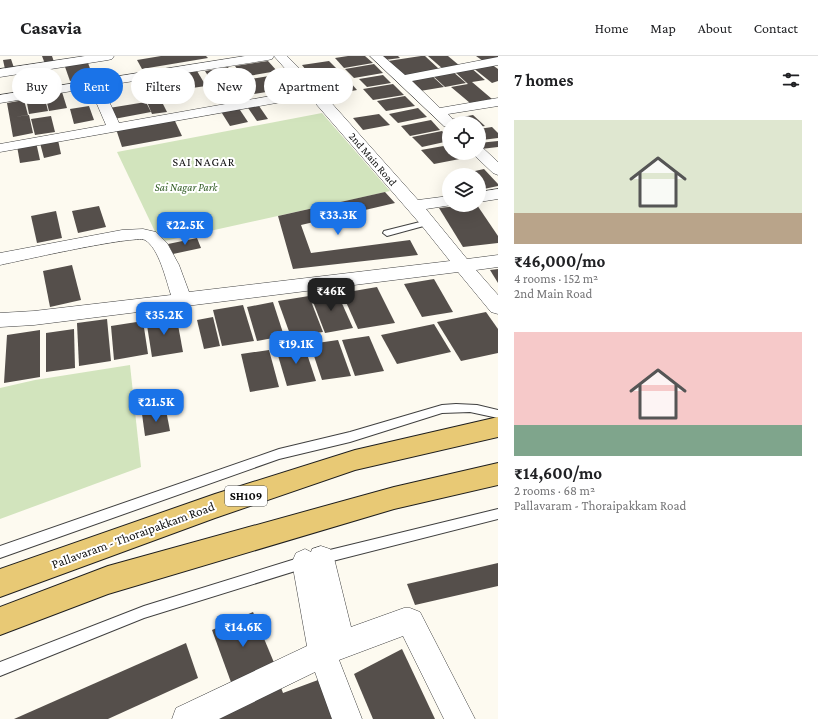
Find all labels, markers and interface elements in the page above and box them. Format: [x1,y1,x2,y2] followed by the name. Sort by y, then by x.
[20,17,82,38] text: Casavia
[595,20,628,36] text: Home
[650,20,676,36] text: Map
[698,20,732,36] text: About
[754,20,798,36] text: Contact
[12,68,62,104] chip: Buy
[70,68,123,104] chip: Rent
[131,68,195,104] chip: Filters
[203,68,256,104] chip: New
[264,68,353,104] chip: Apartment
[780,69,802,91] icon: filters
[514,71,573,90] text: 7 homes
[442,116,486,212] map controls
[442,116,486,160] button: locate
[347,130,399,188] street label: 2nd Main Road
[622,146,694,218] icon: home
[173,155,235,169] district label: SAI NAGAR
[442,168,486,212] button: layers
[155,181,219,194] park label: Sai Nagar Park
[305,202,371,236] pin: ₹33.3K
[319,207,357,222] text: ₹33.3K
[152,212,218,246] pin: ₹22.5K
[166,217,204,232] text: ₹22.5K
[514,252,605,271] text: ₹46,000/mo
[514,271,598,286] text: 4 rooms · 152 m²
[307,278,355,312] pin: ₹46K
[317,283,345,298] text: ₹46K
[514,286,592,301] text: 2nd Main Road
[131,302,197,336] pin: ₹35.2K
[145,307,183,322] text: ₹35.2K
[263,331,329,365] pin: ₹19.1K
[278,336,314,351] text: ₹19.1K
[622,358,694,430] icon: home
[123,389,189,423] pin: ₹21.5K
[138,394,174,409] text: ₹21.5K
[514,464,602,483] text: ₹14,600/mo
[514,483,595,498] text: 2 rooms · 68 m²
[225,486,267,506] road number: SH109
[50,498,217,572] street label: Pallavaram - Thoraipakkam Road
[514,498,686,513] text: Pallavaram - Thoraipakkam Road
[210,614,276,648] pin: ₹14.6K
[224,619,262,634] text: ₹14.6K

